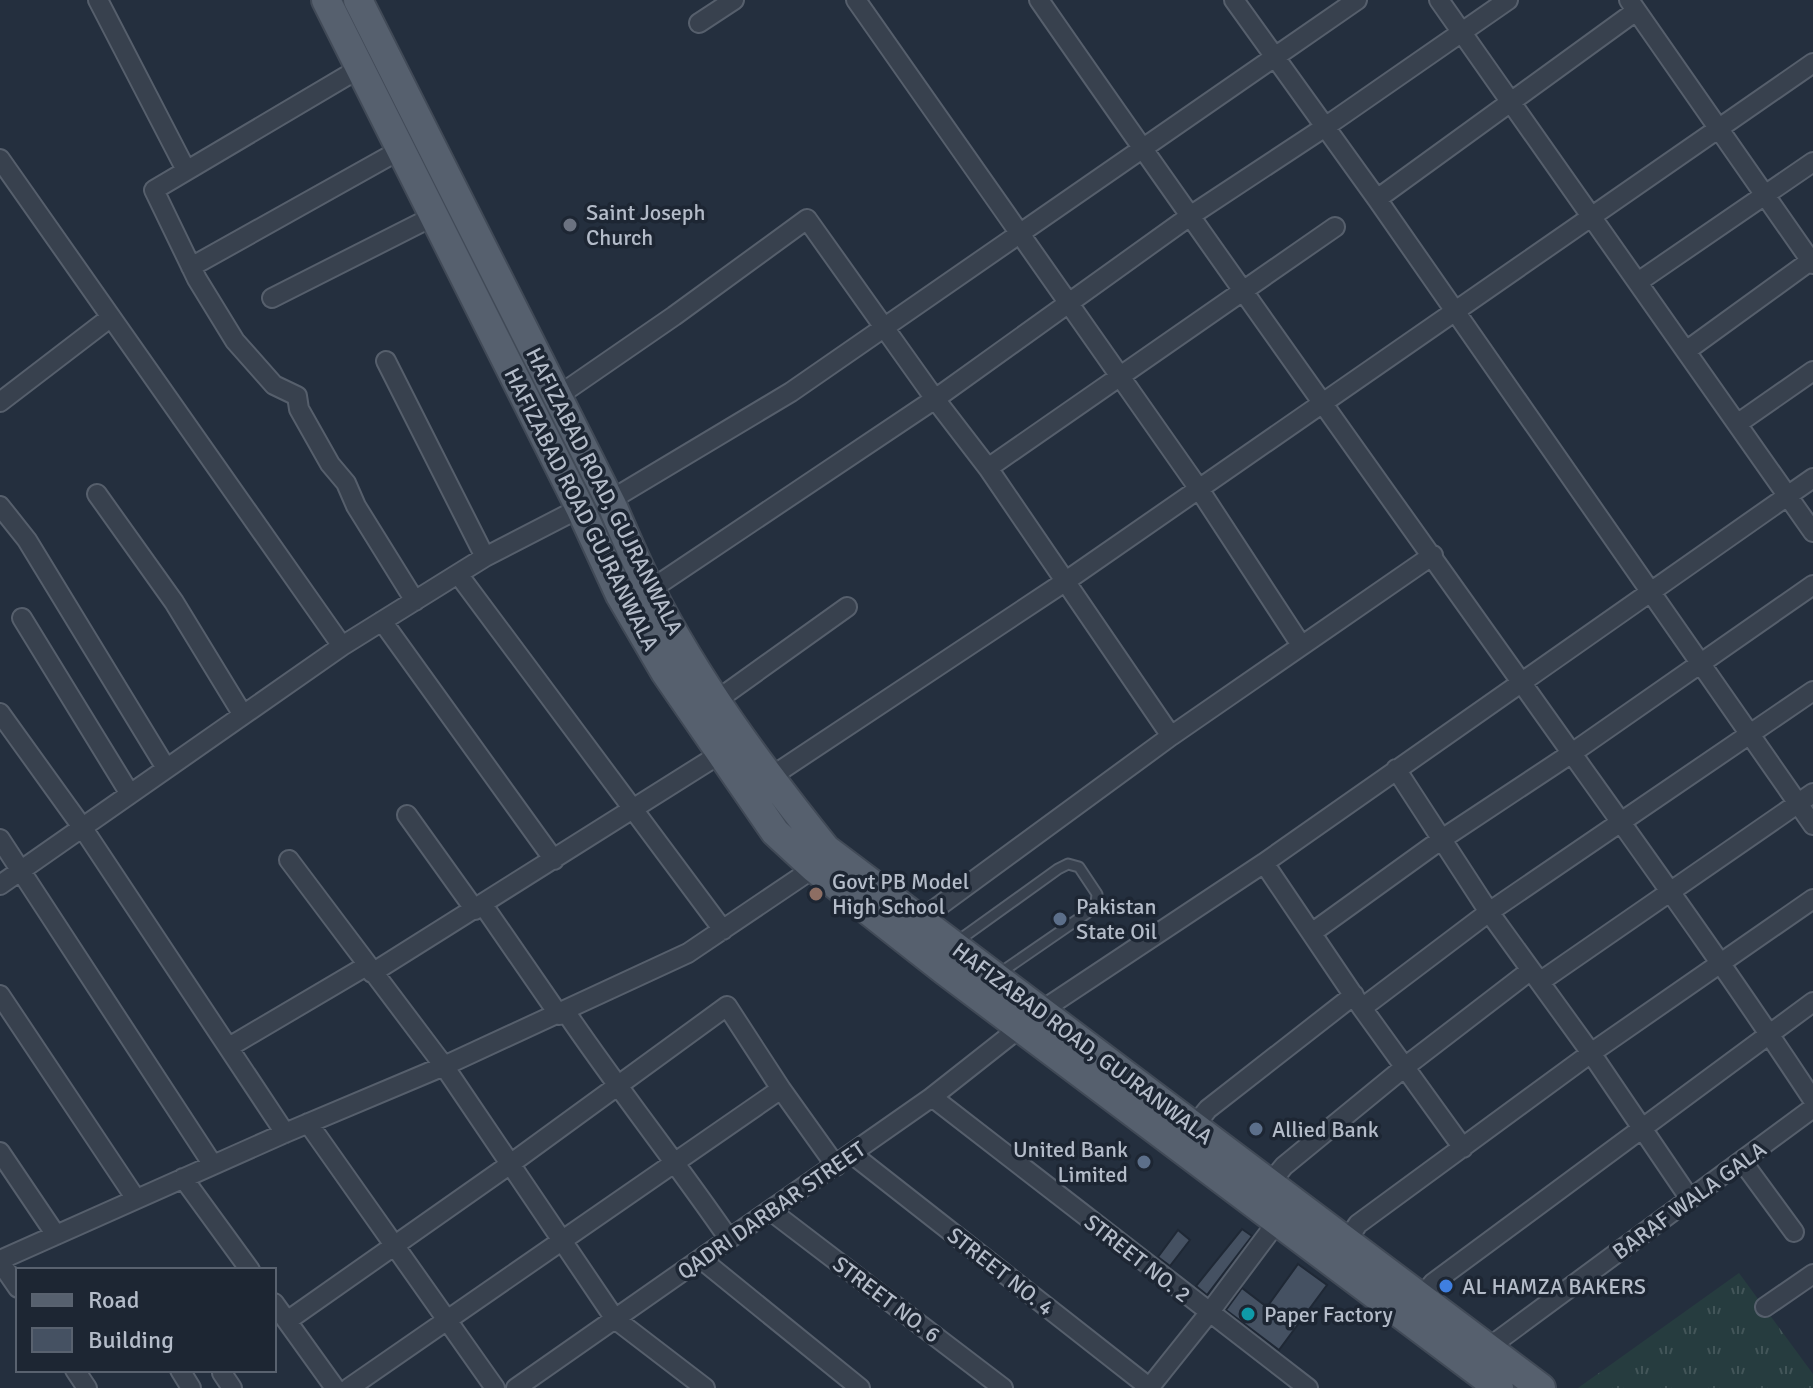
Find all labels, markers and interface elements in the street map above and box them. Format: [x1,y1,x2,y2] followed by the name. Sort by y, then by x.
[586,199,706,251] place label: Saint Joseph Church
[561,216,579,234] marker: Saint Joseph Church
[520,343,689,640] street label: HAFIZABAD ROAD, GUJRANWALA
[498,363,665,656] street label: HAFIZABAD ROAD GUJRANWALA
[832,868,969,920] place label: Govt PB Model High School
[807,885,825,903] marker: Govt PB Model High School
[1076,893,1157,945] place label: Pakistan State Oil
[1051,910,1069,928] marker: Pakistan State Oil
[947,937,1219,1151] street label: HAFIZABAD ROAD, GUJRANWALA
[1272,1116,1379,1143] place label: Allied Bank
[1247,1120,1265,1138] marker: Allied Bank
[672,1135,871,1285] street label: QADRI DARBAR STREET
[1607,1135,1772,1265] street label: BARAF WALA GALA
[1013,1136,1128,1188] place label: United Bank Limited
[1135,1153,1153,1171] marker: United Bank Limited
[1079,1208,1196,1308] street label: STREET NO. 2
[942,1221,1059,1321] street label: STREET NO. 4
[828,1250,946,1349] street label: STREET NO. 6
[16,1268,276,1372] legend
[1462,1273,1646,1300] place label: AL HAMZA BAKERS
[1437,1277,1455,1295] marker: AL HAMZA BAKERS
[88,1285,139,1315] text: Road
[1264,1301,1394,1328] place label: Paper Factory
[1239,1305,1257,1323] marker: Paper Factory
[88,1325,174,1355] text: Building

